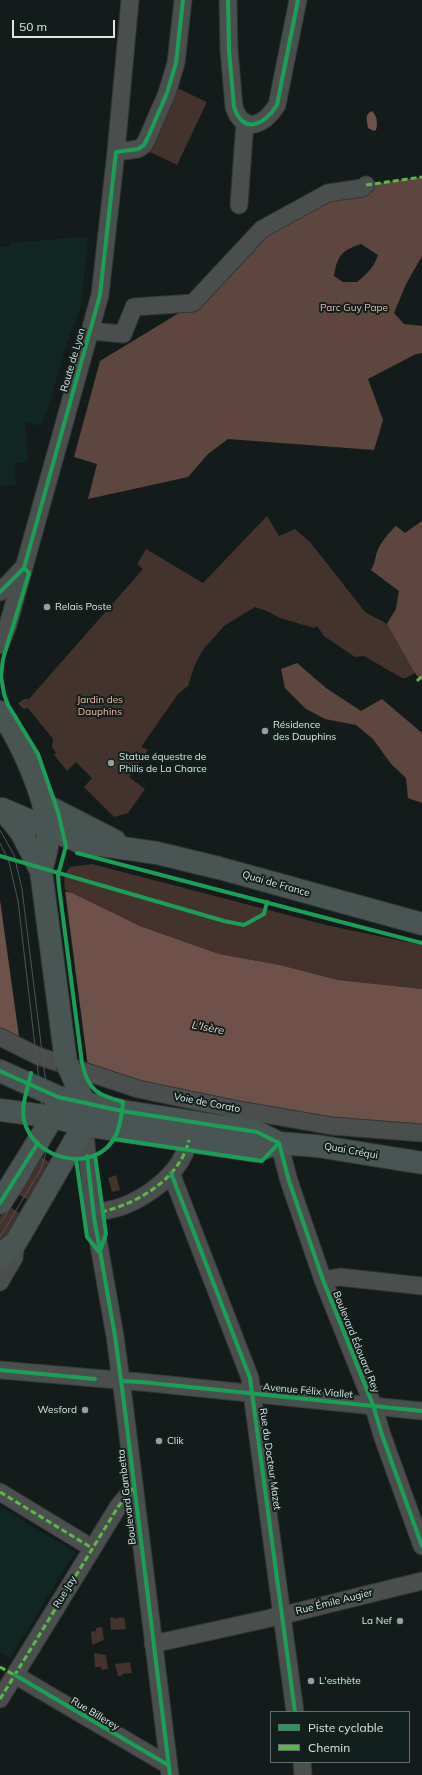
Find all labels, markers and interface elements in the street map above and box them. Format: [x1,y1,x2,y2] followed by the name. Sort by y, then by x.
[14,12,117,38] scale bar
[19,19,47,34] text: 50 m
[320,302,388,314] park label: Parc Guy Pape
[58,327,88,393] street label: Route de Lyon
[55,601,111,613] place label: Relais Poste
[42,602,52,612] marker: Relais Poste
[77,694,123,718] park label: Jardin des Dauphins
[273,719,336,742] place label: Résidence des Dauphins
[260,726,270,736] marker: Résidence des Dauphins
[119,751,207,774] place label: Statue équestre de Philis de La Charce
[106,758,116,768] marker: Statue équestre de Philis de La Charce
[241,869,311,899] street label: Quai de France
[191,1018,225,1038] water label: L'Isère
[173,1091,241,1115] street label: Voie de Corato
[323,1140,379,1162] street label: Quai Créqui
[330,1289,382,1395] street label: Boulevard Édouard Rey
[263,1381,353,1401] street label: Avenue Félix Viallet
[38,1404,77,1416] place label: Wesford
[80,1405,90,1415] marker: Wesford
[257,1407,283,1511] street label: Rue du Docteur Mazet
[167,1435,184,1447] place label: Clik
[154,1436,164,1446] marker: Clik
[115,1449,139,1545] street label: Boulevard Gambetta
[51,1574,79,1610] street label: Rue Jay
[294,1587,374,1617] street label: Rue Émile Augier
[362,1615,392,1627] place label: La Nef
[395,1616,405,1626] marker: La Nef
[319,1675,361,1687] place label: L'esthète
[306,1676,316,1686] marker: L'esthète
[69,1695,121,1733] street label: Rue Billerey
[270,1711,410,1763] legend
[308,1720,383,1735] text: Piste cyclable
[308,1740,350,1755] text: Chemin

